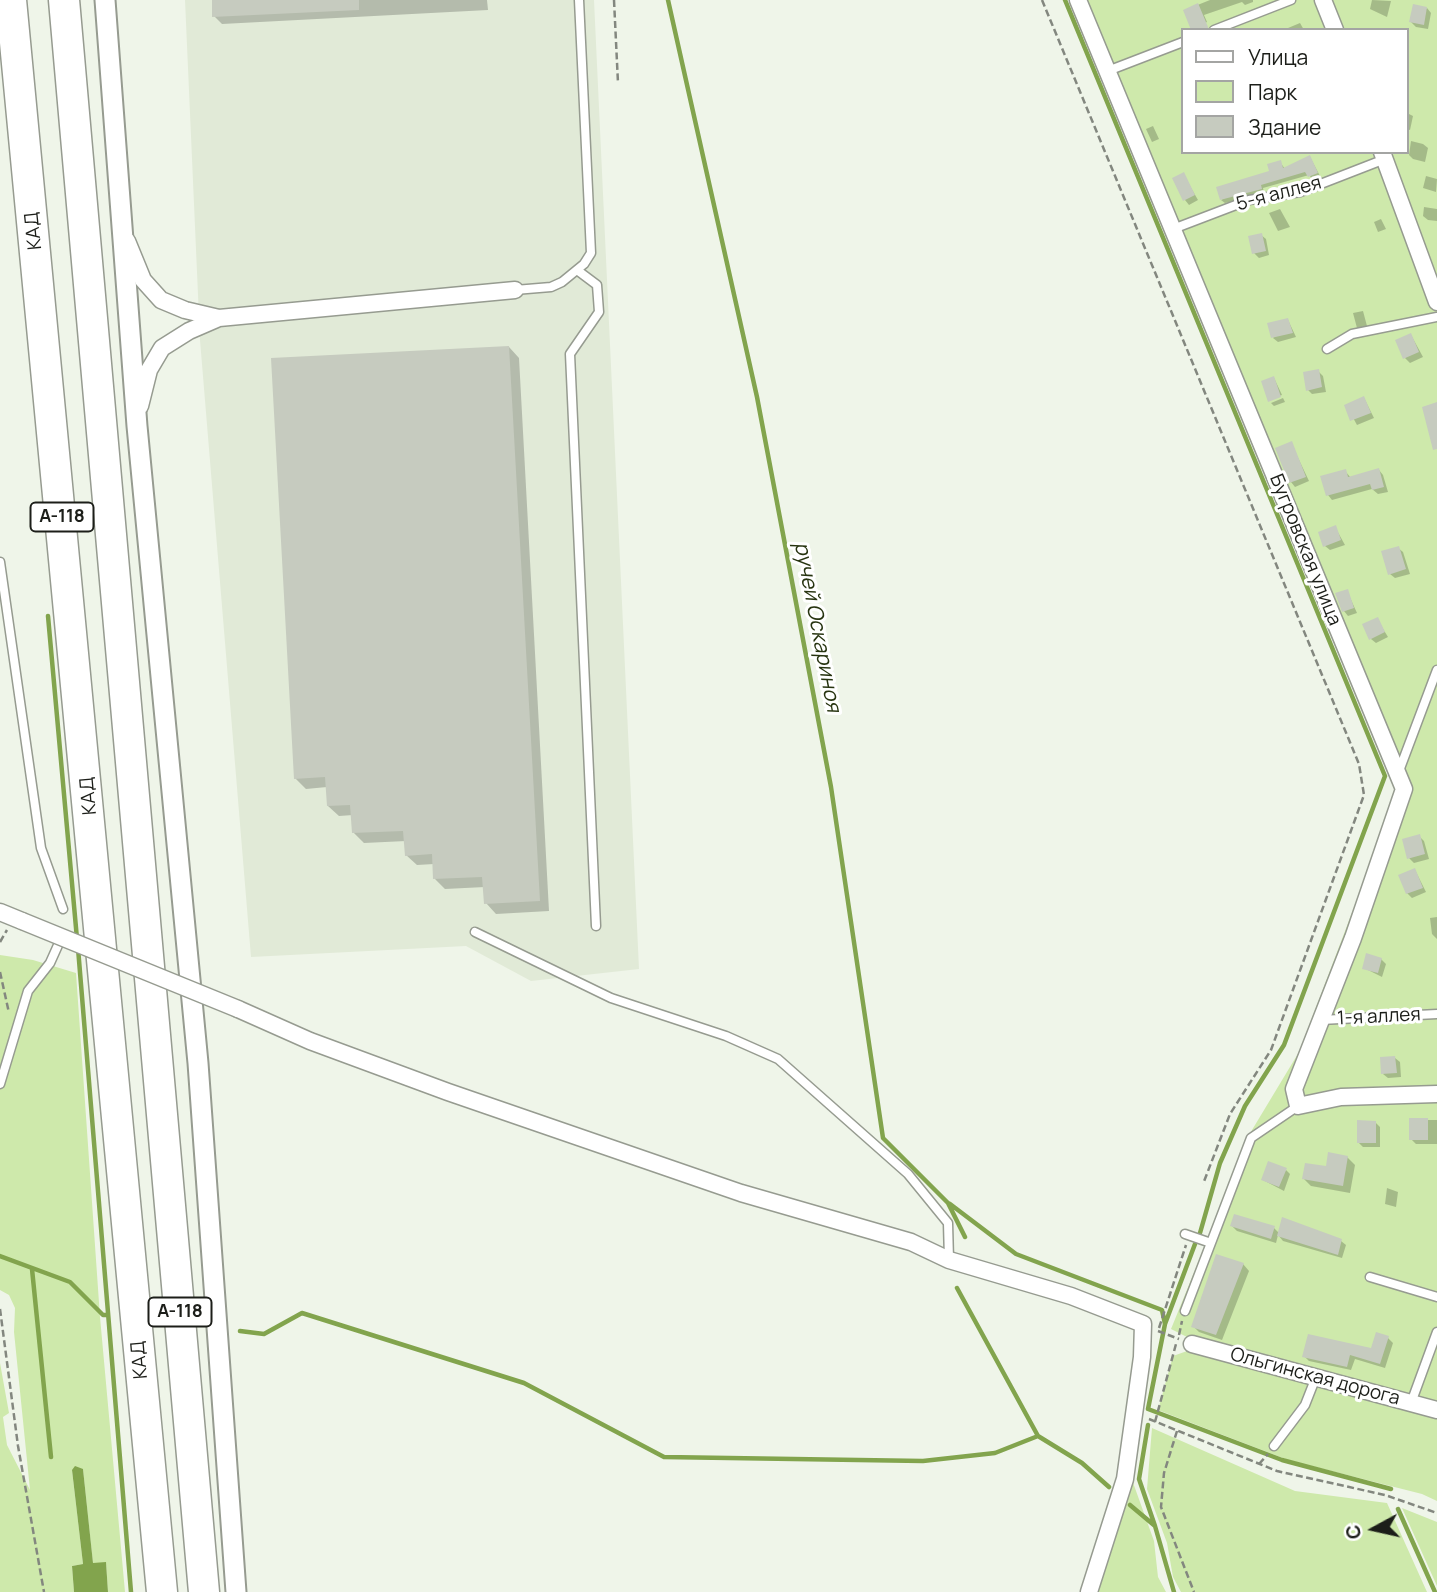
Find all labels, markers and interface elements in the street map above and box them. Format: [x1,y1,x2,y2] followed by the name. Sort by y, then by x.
[1182,28,1409,154] legend
[1248,43,1308,71] text: Улица
[1248,78,1297,106] text: Парк
[1248,113,1321,141] text: Здание
[1234,172,1324,216] street label: 5-я аллея
[21,211,47,251] street label: КАД
[1264,471,1346,629] street label: Бугровская улица
[31,503,94,532] road number: А-118
[788,540,846,714] water label: ручей Оскариноя
[76,776,102,816] street label: КАД
[1337,1003,1421,1031] street label: 1-я аллея
[148,1297,212,1326] road number: А-118
[127,1340,153,1380] street label: КАД
[1228,1343,1402,1411] street label: Ольгинская дорога
[1339,1494,1409,1564] north arrow
[1339,1523,1367,1541] text: С

